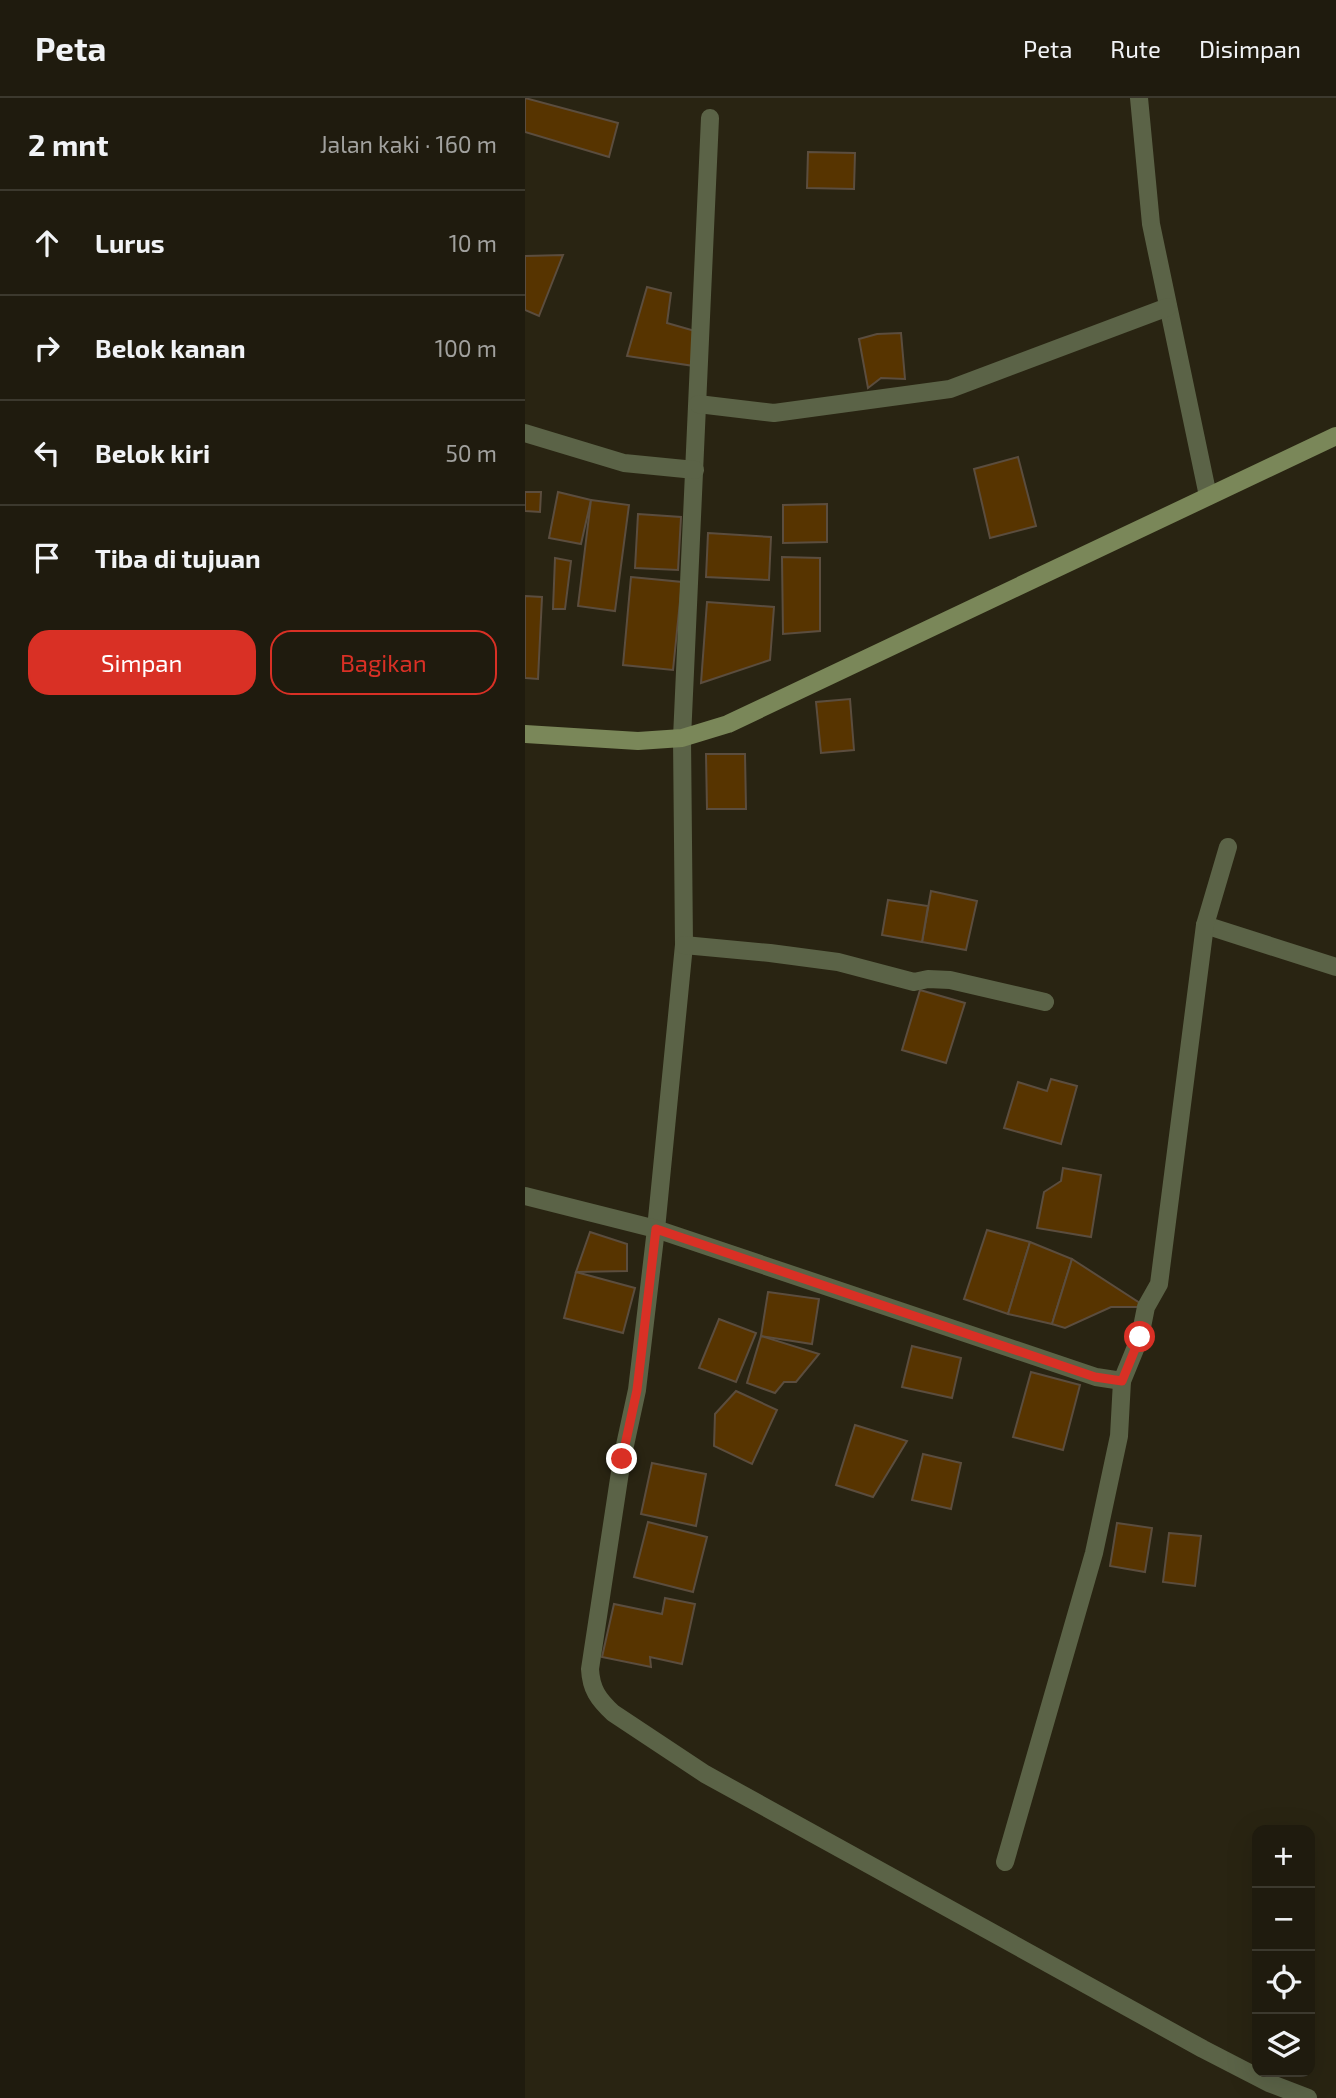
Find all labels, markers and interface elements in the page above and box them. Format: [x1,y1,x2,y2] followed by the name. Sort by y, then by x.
[35,28,106,68] text: Peta
[1023,34,1072,63] text: Peta
[1110,34,1161,63] text: Rute
[1199,34,1301,63] text: Disimpan
[28,126,109,162] text: 2 mnt
[320,130,497,158] text: Jalan kaki · 160 m
[28,224,66,262] icon: ahead
[95,227,165,258] text: Lurus
[449,229,497,257] text: 10 m
[28,329,66,367] icon: right
[95,332,246,363] text: Belok kanan
[435,334,497,362] text: 100 m
[28,434,66,472] icon: left
[95,437,210,468] text: Belok kiri
[446,439,497,467] text: 50 m
[28,539,66,577] icon: arrive
[95,542,261,573] text: Tiba di tujuan
[28,630,256,695] button: Simpan
[270,630,497,695] button: Bagikan
[1124,1321,1155,1352] route start
[606,1443,637,1474] route end
[1252,1825,1315,2077] map controls
[1252,1825,1315,1888] button: +
[1252,1888,1315,1951] button: −
[1252,1951,1315,2014] button: locate
[1252,2014,1315,2077] button: layers

